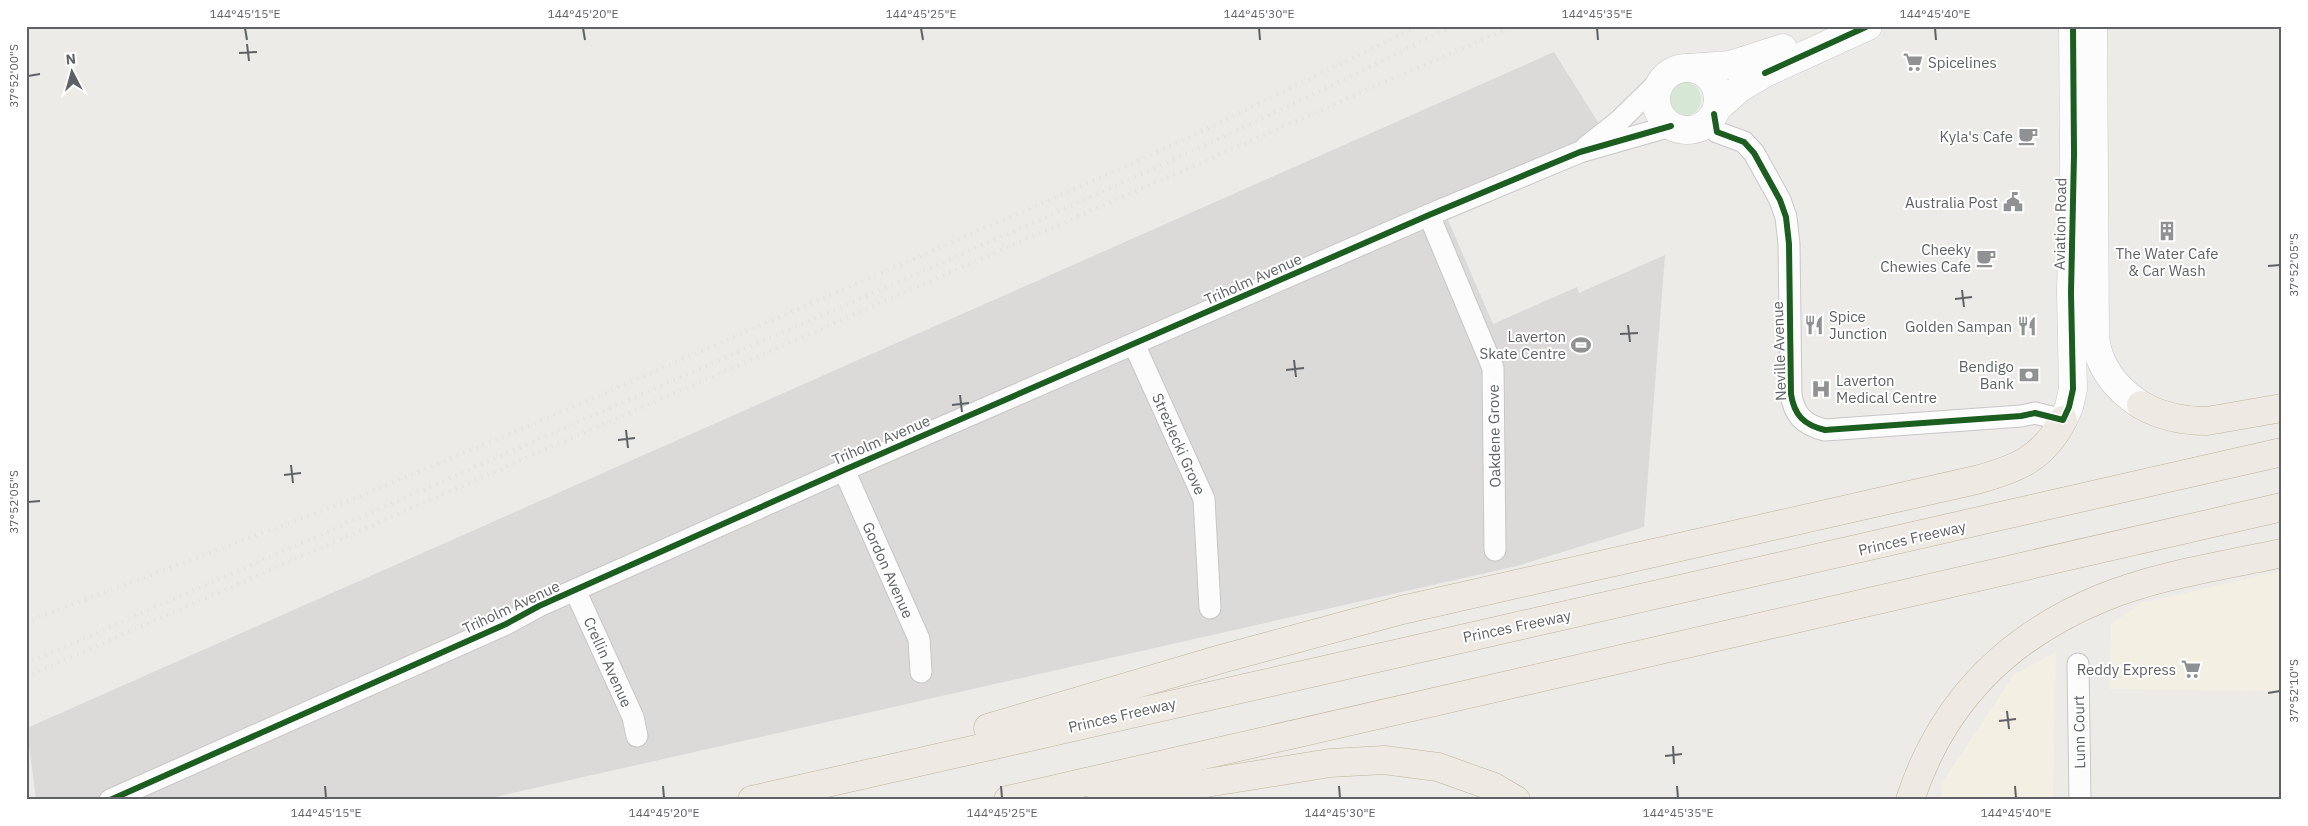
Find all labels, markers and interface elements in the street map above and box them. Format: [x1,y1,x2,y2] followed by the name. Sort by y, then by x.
[210,6,280,21] text: 144°45'15"E
[548,6,618,21] text: 144°45'20"E
[886,6,956,21] text: 144°45'25"E
[1224,6,1294,21] text: 144°45'30"E
[1562,6,1632,21] text: 144°45'35"E
[1900,6,1970,21] text: 144°45'40"E
[6,44,21,108] text: 37°52'00"S
[48,48,98,98] north arrow
[65,50,77,69] text: N
[1902,51,1924,73] supermarket icon: Spicelines
[1928,53,1997,72] place label: Spicelines
[2017,125,2039,147] cafe icon: Kyla's Cafe
[1939,127,2013,146] place label: Kyla's Cafe
[2050,178,2070,270] street label: Aviation Road
[2002,191,2024,213] public building icon: Australia Post
[1905,193,1998,212] place label: Australia Post
[2156,220,2178,242] building icon: The Water Cafe & Car Wash
[2286,233,2301,297] text: 37°52'05"S
[1880,240,1972,276] place label: Cheeky Chewies Cafe
[2116,244,2218,280] place label: The Water Cafe & Car Wash
[1975,247,1997,269] cafe icon: Cheeky Chewies Cafe
[1201,249,1305,309] street label: Triholm Avenue
[1768,301,1790,401] street label: Neville Avenue
[1829,307,1887,343] place label: Spice Junction
[1803,314,1825,336] restaurant icon: Spice Junction
[2016,315,2038,337] restaurant icon: Golden Sampan
[1905,317,2012,336] place label: Golden Sampan
[1479,327,1566,363] place label: Laverton Skate Centre
[1570,334,1592,356] sports icon: Laverton Skate Centre
[1959,357,2014,393] place label: Bendigo Bank
[2018,364,2040,386] bank icon: Bendigo Bank
[1836,371,1937,407] place label: Laverton Medical Centre
[1810,378,1832,400] hospital icon: Laverton Medical Centre
[1484,384,1504,488] street label: Oakdene Grove
[1148,390,1210,498] street label: Strezlecki Grove
[829,411,933,469] street label: Triholm Avenue
[6,470,21,534] text: 37°52'05"S
[1856,516,1968,560] street label: Princes Freeway
[858,519,918,621] street label: Gordon Avenue
[459,576,563,638] street label: Triholm Avenue
[1461,605,1573,647] street label: Princes Freeway
[580,614,636,710] street label: Crellin Avenue
[2180,658,2202,680] supermarket icon: Reddy Express
[2286,659,2301,723] text: 37°52'10"S
[2077,660,2176,679] place label: Reddy Express
[1066,693,1178,737] street label: Princes Freeway
[2069,695,2089,769] street label: Lunn Court
[291,805,361,820] text: 144°45'15"E
[629,805,699,820] text: 144°45'20"E
[967,805,1037,820] text: 144°45'25"E
[1305,805,1375,820] text: 144°45'30"E
[1643,805,1713,820] text: 144°45'35"E
[1981,805,2051,820] text: 144°45'40"E

